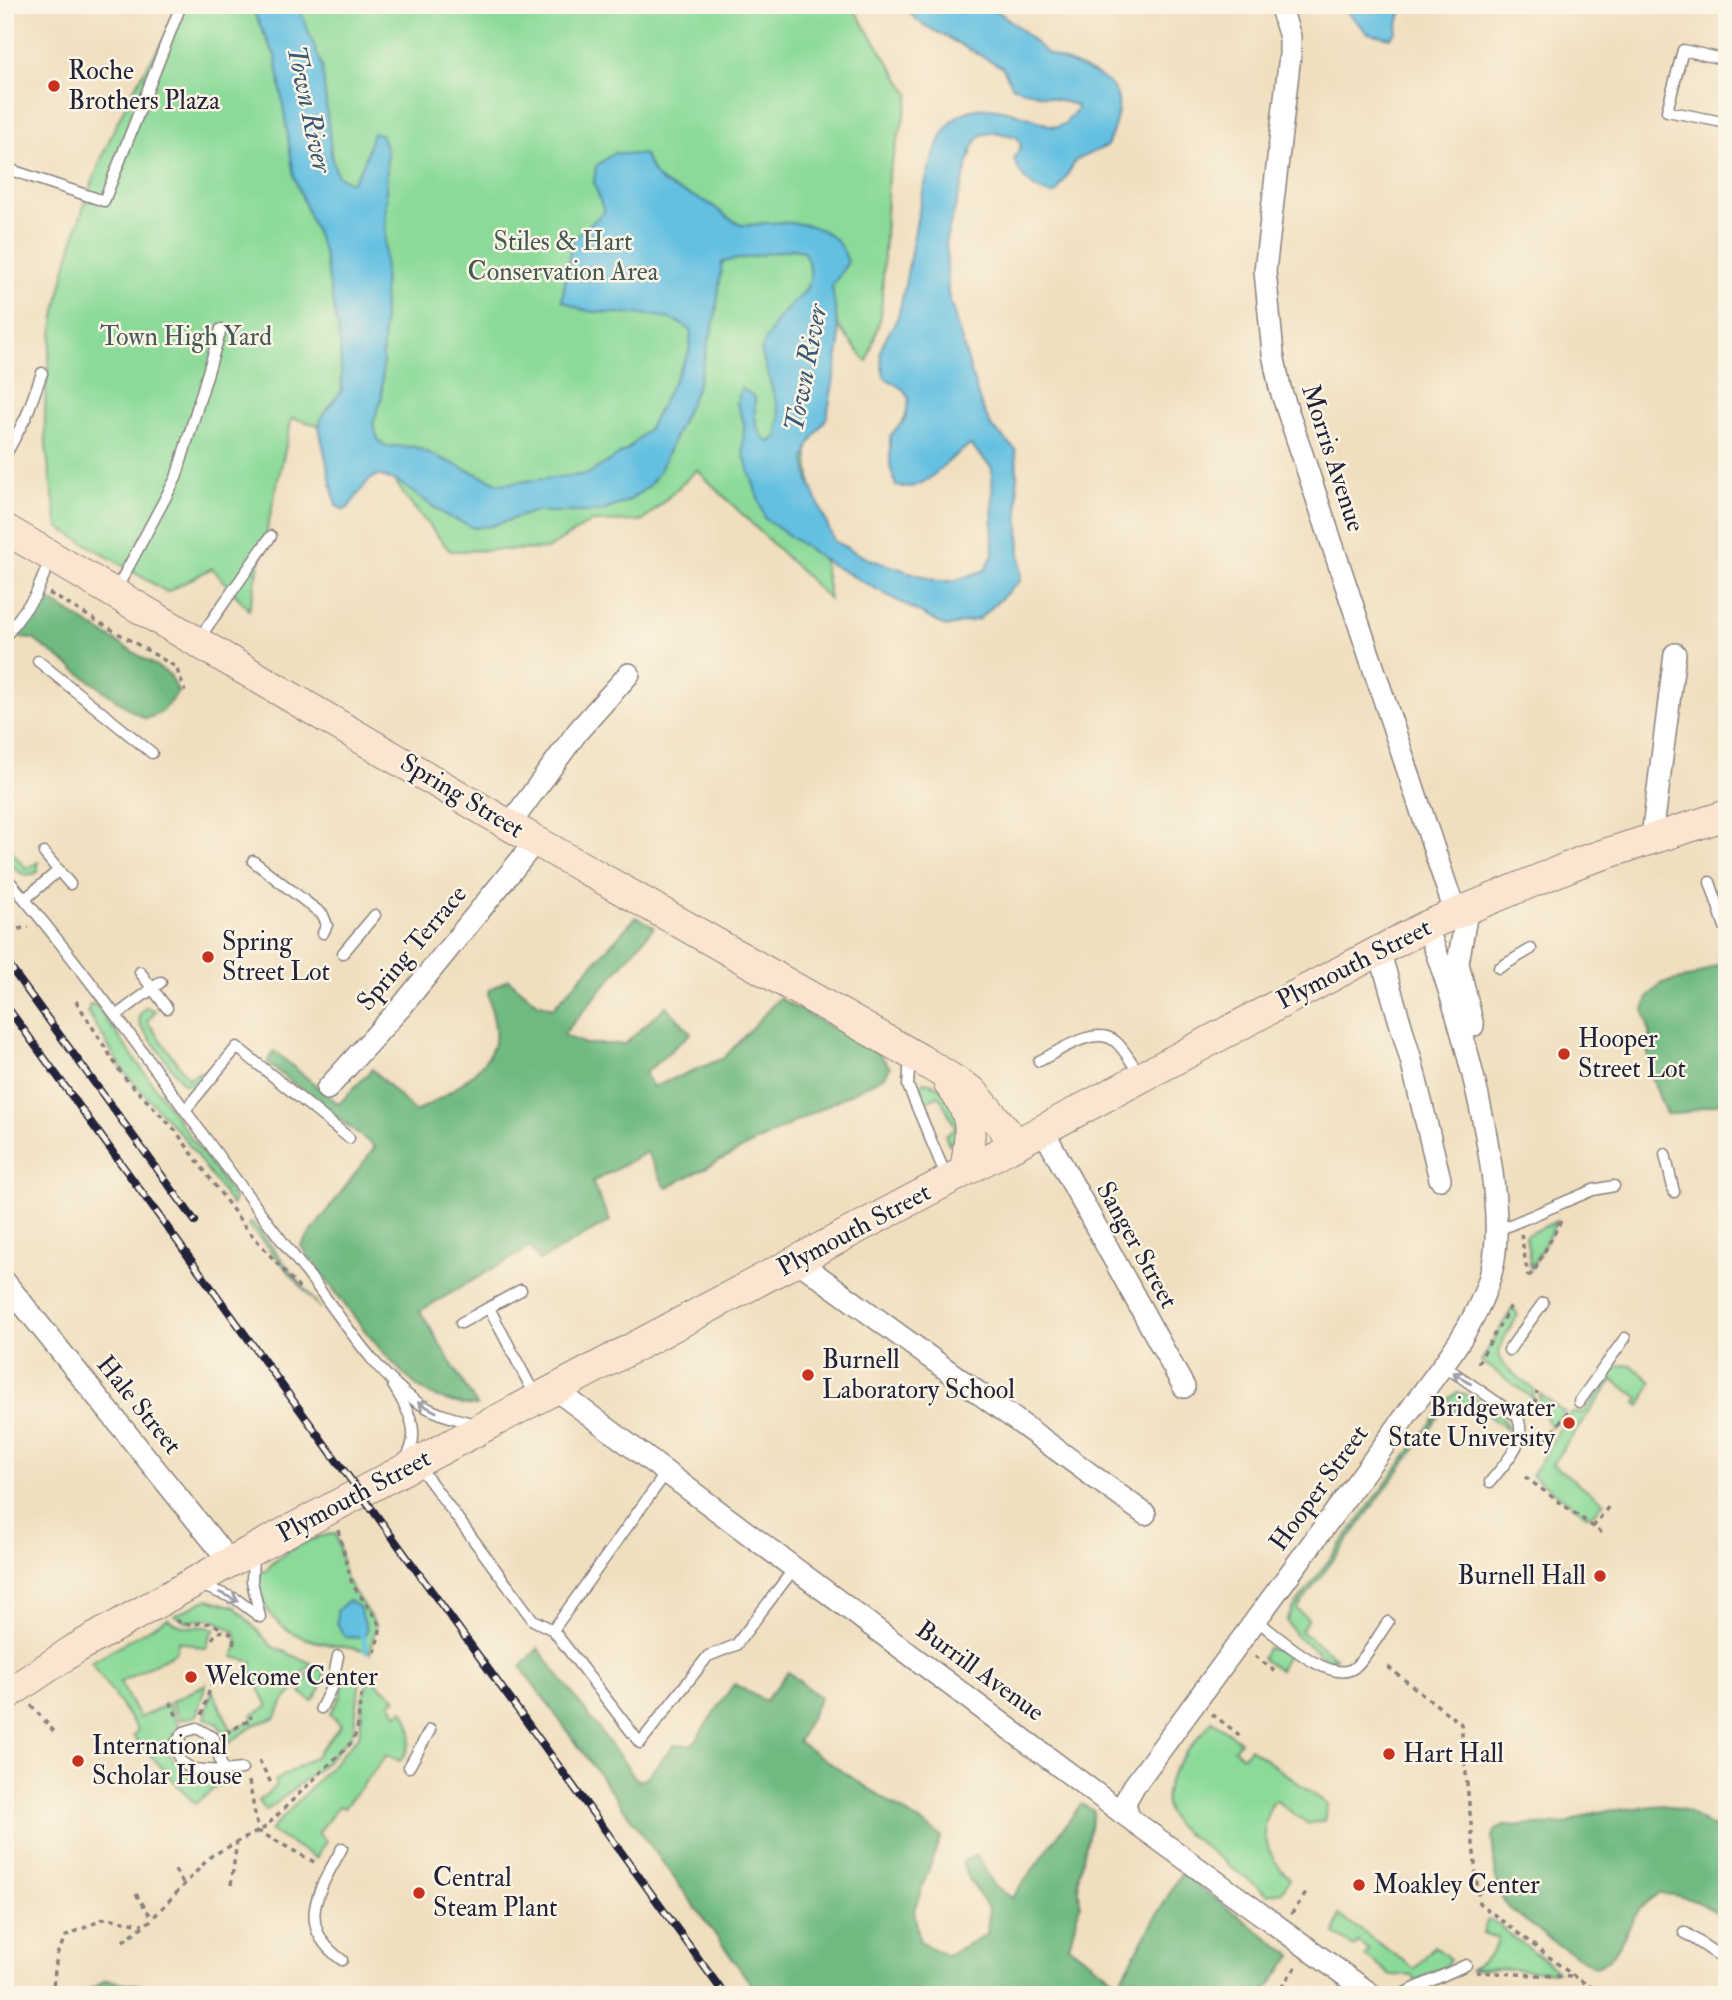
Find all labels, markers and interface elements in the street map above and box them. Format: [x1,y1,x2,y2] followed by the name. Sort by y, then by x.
[278,42,340,177] water label: Town River
[68,55,220,117] place label: Roche Brothers Plaza
[46,78,62,94] marker: Roche Brothers Plaza
[468,226,659,288] park label: Stiles & Hart Conservation Area
[777,300,836,435] water label: Town River
[100,321,272,353] park label: Town High Yard
[1294,380,1372,536] street label: Morris Avenue
[394,747,530,846] street label: Spring Street
[350,879,475,1018] street label: Spring Terrace
[1271,911,1437,1017] street label: Plymouth Street
[222,926,330,988] place label: Spring Street Lot
[200,949,216,965] marker: Spring Street Lot
[1578,1023,1686,1085] place label: Hooper Street Lot
[1556,1046,1572,1062] marker: Hooper Street Lot
[772,1176,936,1284] street label: Plymouth Street
[1089,1176,1185,1314] street label: Sanger Street
[822,1344,1015,1406] place label: Burnell Laboratory School
[90,1349,188,1461] street label: Hale Street
[800,1367,816,1383] marker: Burnell Laboratory School
[1453,1371,1472,1385] one-way arrow
[1388,1392,1556,1454] place label: Bridgewater State University
[417,1400,438,1413] one-way arrow
[1561,1415,1577,1431] marker: Bridgewater State University
[1263,1419,1376,1558] street label: Hooper Street
[272,1442,436,1550] street label: Plymouth Street
[1457,1560,1586,1592] place label: Burnell Hall
[1592,1568,1608,1584] marker: Burnell Hall
[218,1590,239,1604] one-way arrow
[910,1614,1051,1728] street label: Burrill Avenue
[204,1661,378,1693] place label: Welcome Center
[183,1669,199,1685] marker: Welcome Center
[92,1730,242,1792] place label: International Scholar House
[1403,1738,1504,1770] place label: Hart Hall
[1381,1746,1397,1762] marker: Hart Hall
[70,1753,86,1769] marker: International Scholar House
[433,1862,557,1924] place label: Central Steam Plant
[1373,1869,1540,1901] place label: Moakley Center
[1351,1877,1367,1893] marker: Moakley Center
[411,1885,427,1901] marker: Central Steam Plant

